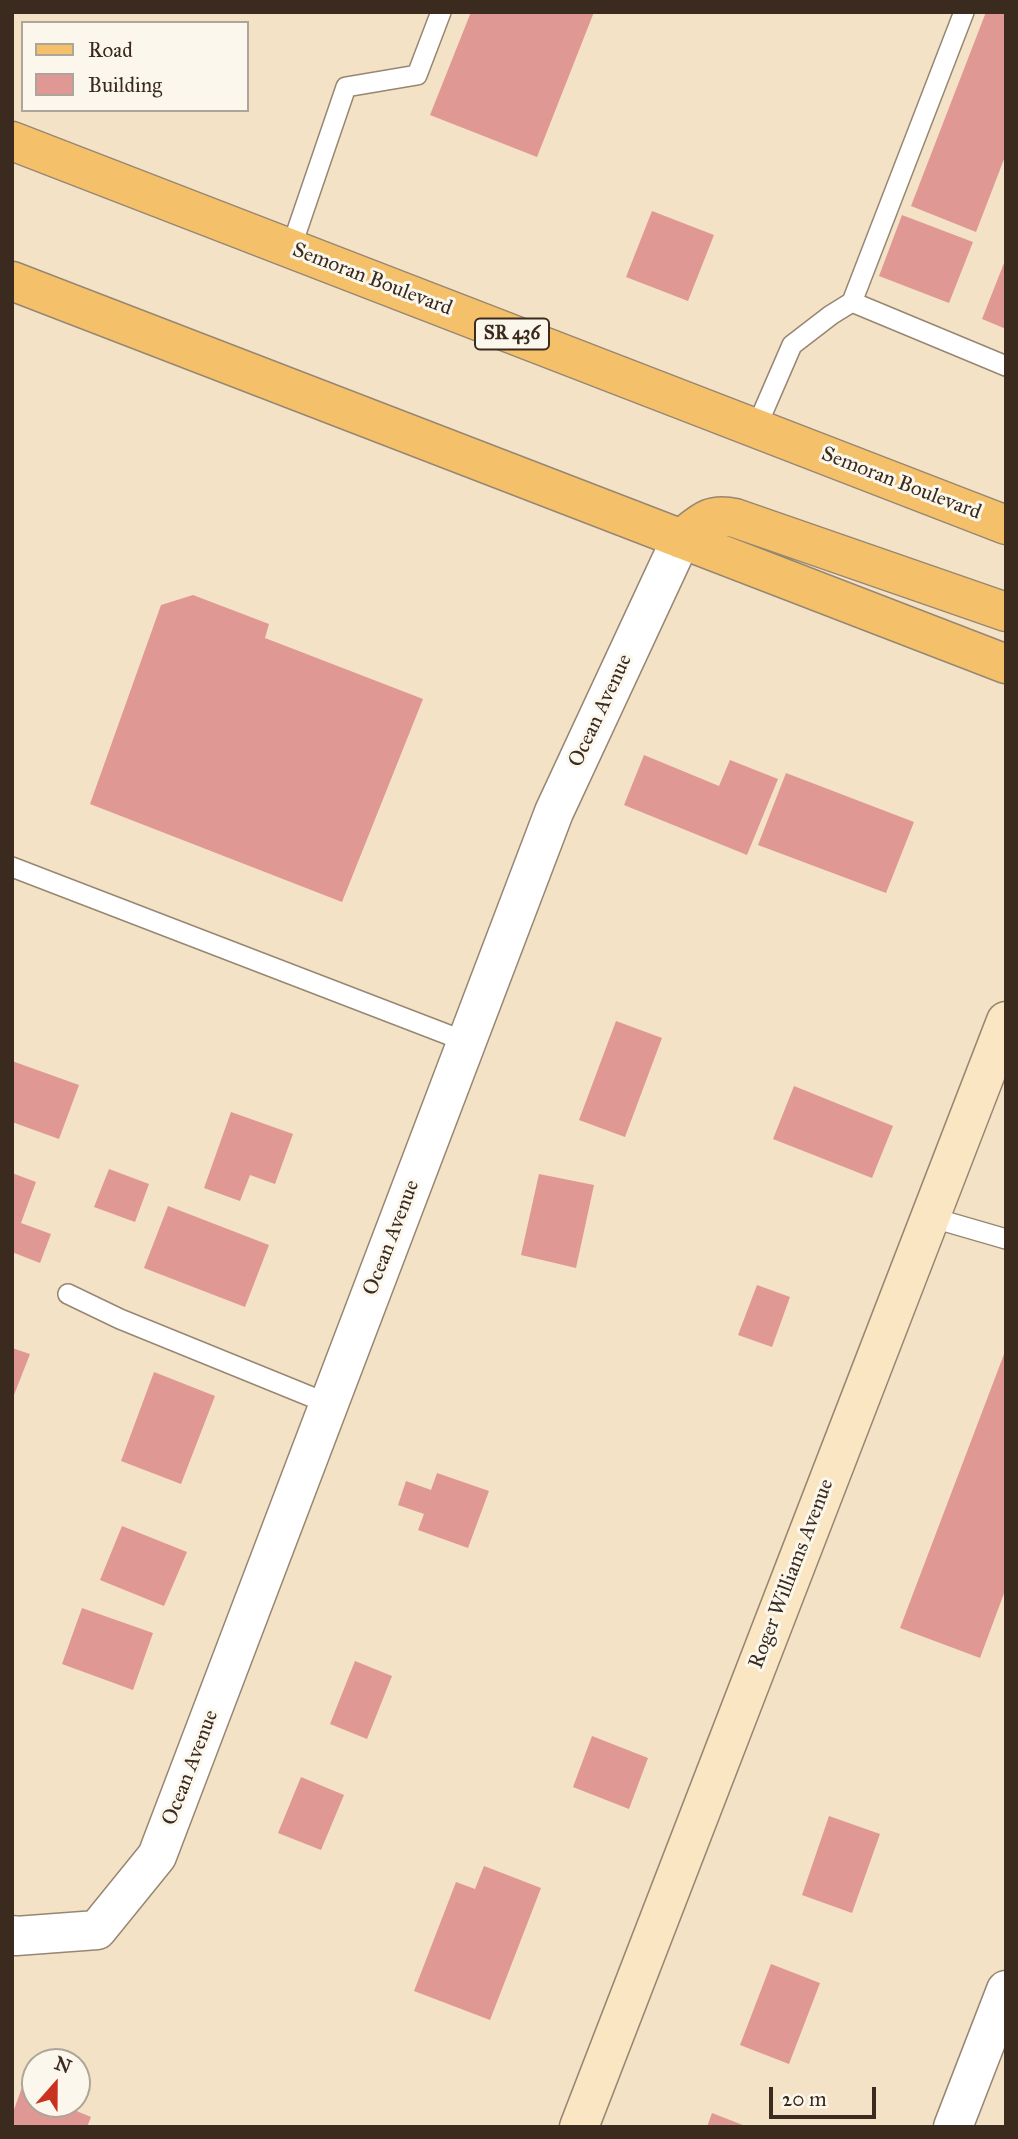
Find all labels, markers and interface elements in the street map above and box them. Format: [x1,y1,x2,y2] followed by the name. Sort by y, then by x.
[21,21,248,112] legend
[88,37,133,63] text: Road
[88,72,162,98] text: Building
[289,238,455,322] street label: Semoran Boulevard
[475,318,549,350] road number: SR 436
[818,442,984,526] street label: Semoran Boulevard
[564,651,638,771] street label: Ocean Avenue
[358,1177,426,1299] street label: Ocean Avenue
[744,1476,840,1672] street label: Roger Williams Avenue
[157,1707,225,1829] street label: Ocean Avenue
[21,2048,91,2118] north arrow
[51,2051,75,2078] text: N
[773,2072,880,2116] scale bar
[782,2086,827,2112] text: 20 m

